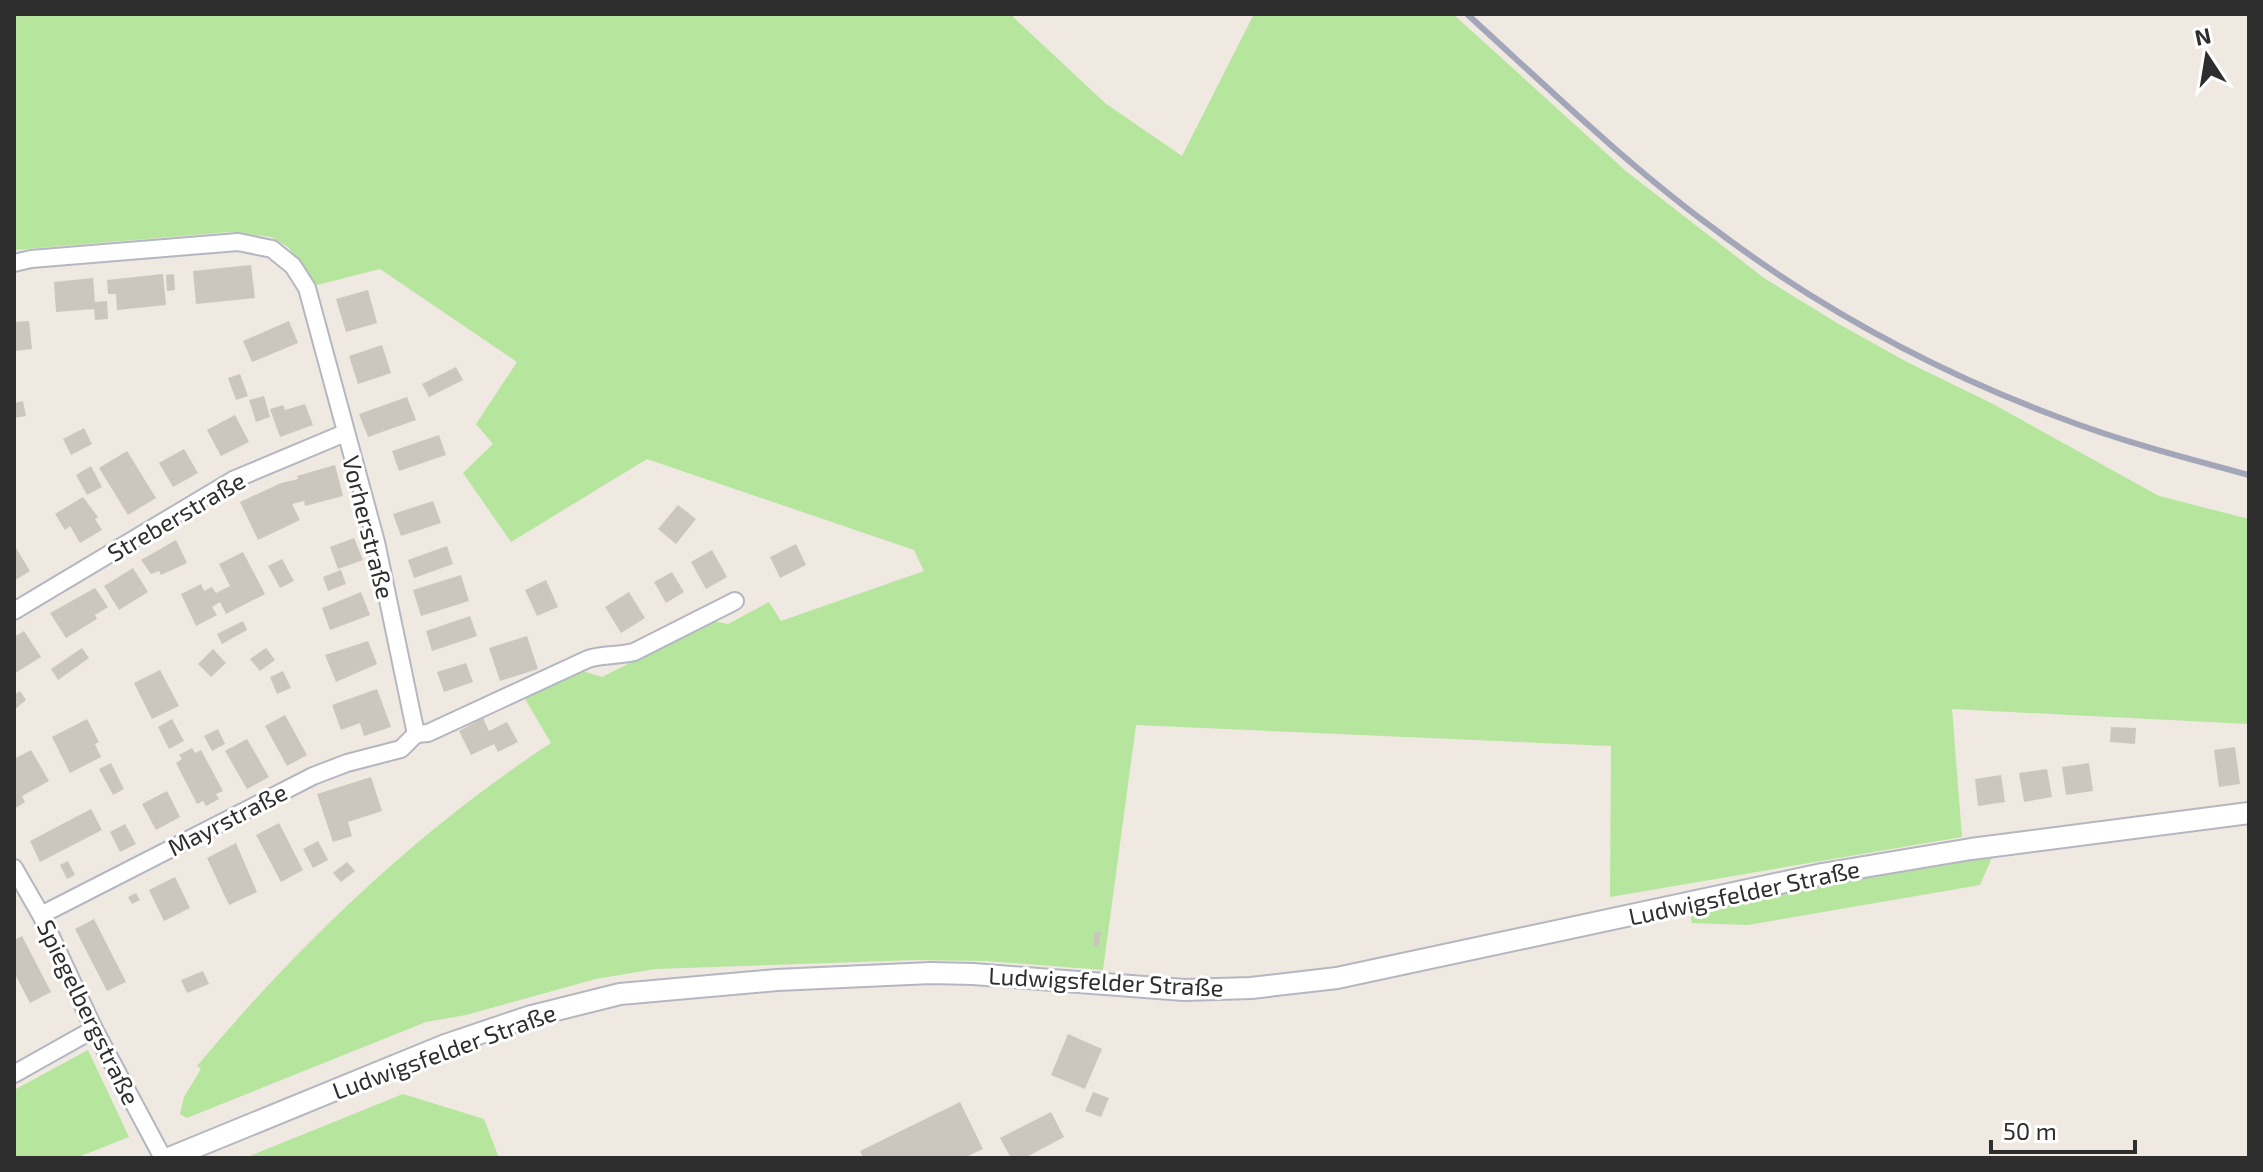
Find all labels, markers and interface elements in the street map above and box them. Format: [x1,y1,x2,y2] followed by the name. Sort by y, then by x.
[2167,16,2247,96] north arrow
[2192,21,2213,50] text: N
[337,452,401,602] street label: Vorherstraße
[102,465,250,567] street label: Streberstraße
[163,777,291,861] street label: Mayrstraße
[1626,853,1862,931] street label: Ludwigsfelder Straße
[32,915,146,1109] street label: Spiegelbergstraße
[988,960,1224,1002] street label: Ludwigsfelder Straße
[328,997,560,1105] street label: Ludwigsfelder Straße
[1991,1104,2135,1154] scale bar
[2003,1116,2057,1145] text: 50 m

